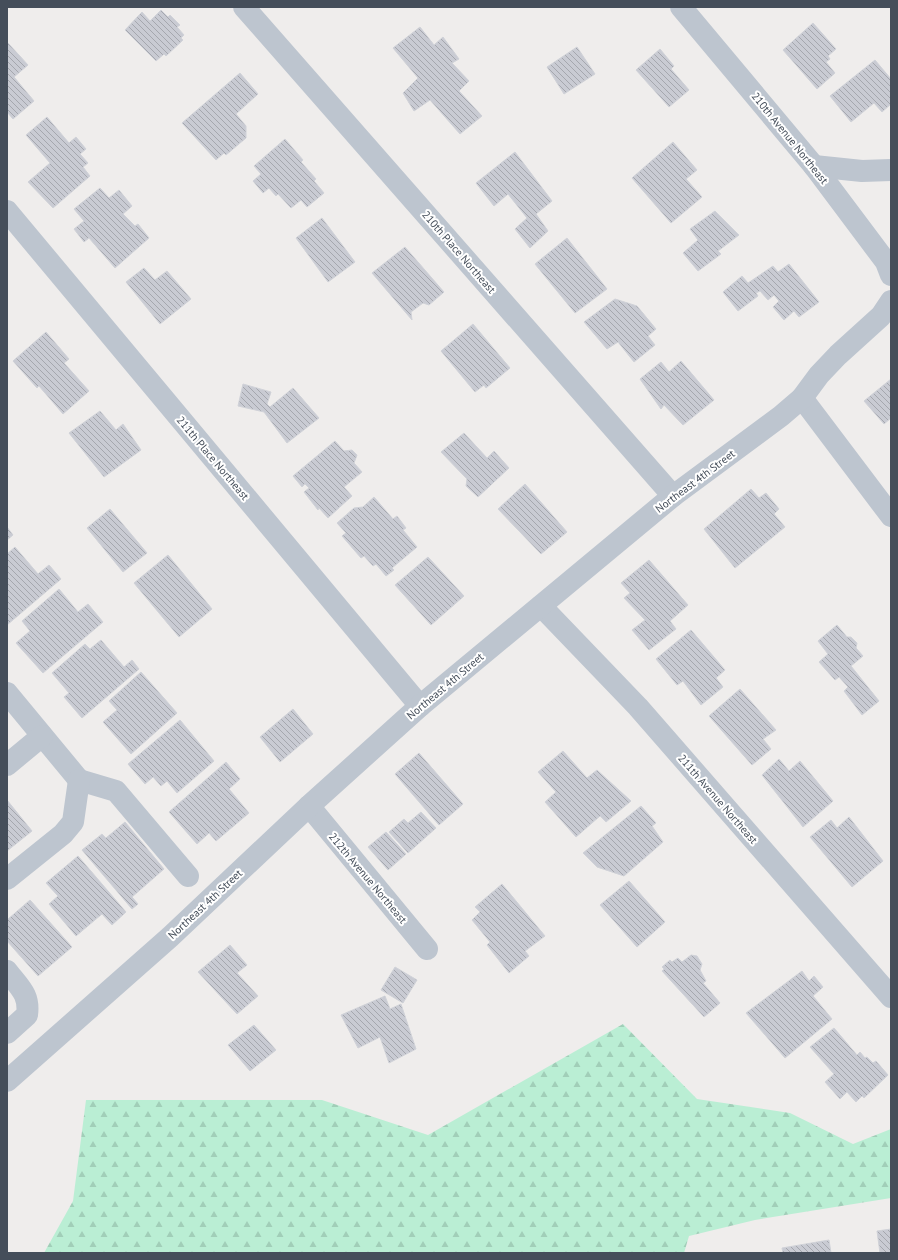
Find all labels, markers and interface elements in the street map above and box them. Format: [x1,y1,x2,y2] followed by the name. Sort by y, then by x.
[749,89,832,187] street label: 210th Avenue Northeast
[419,208,499,297] street label: 210th Place Northeast
[174,413,252,503] street label: 211th Place Northeast
[652,446,738,516] street label: Northeast 4th Street
[404,650,487,722] street label: Northeast 4th Street
[675,751,761,847] street label: 211th Avenue Northeast
[326,830,410,926] street label: 212th Avenue Northeast
[165,866,245,942] street label: Northeast 4th Street

